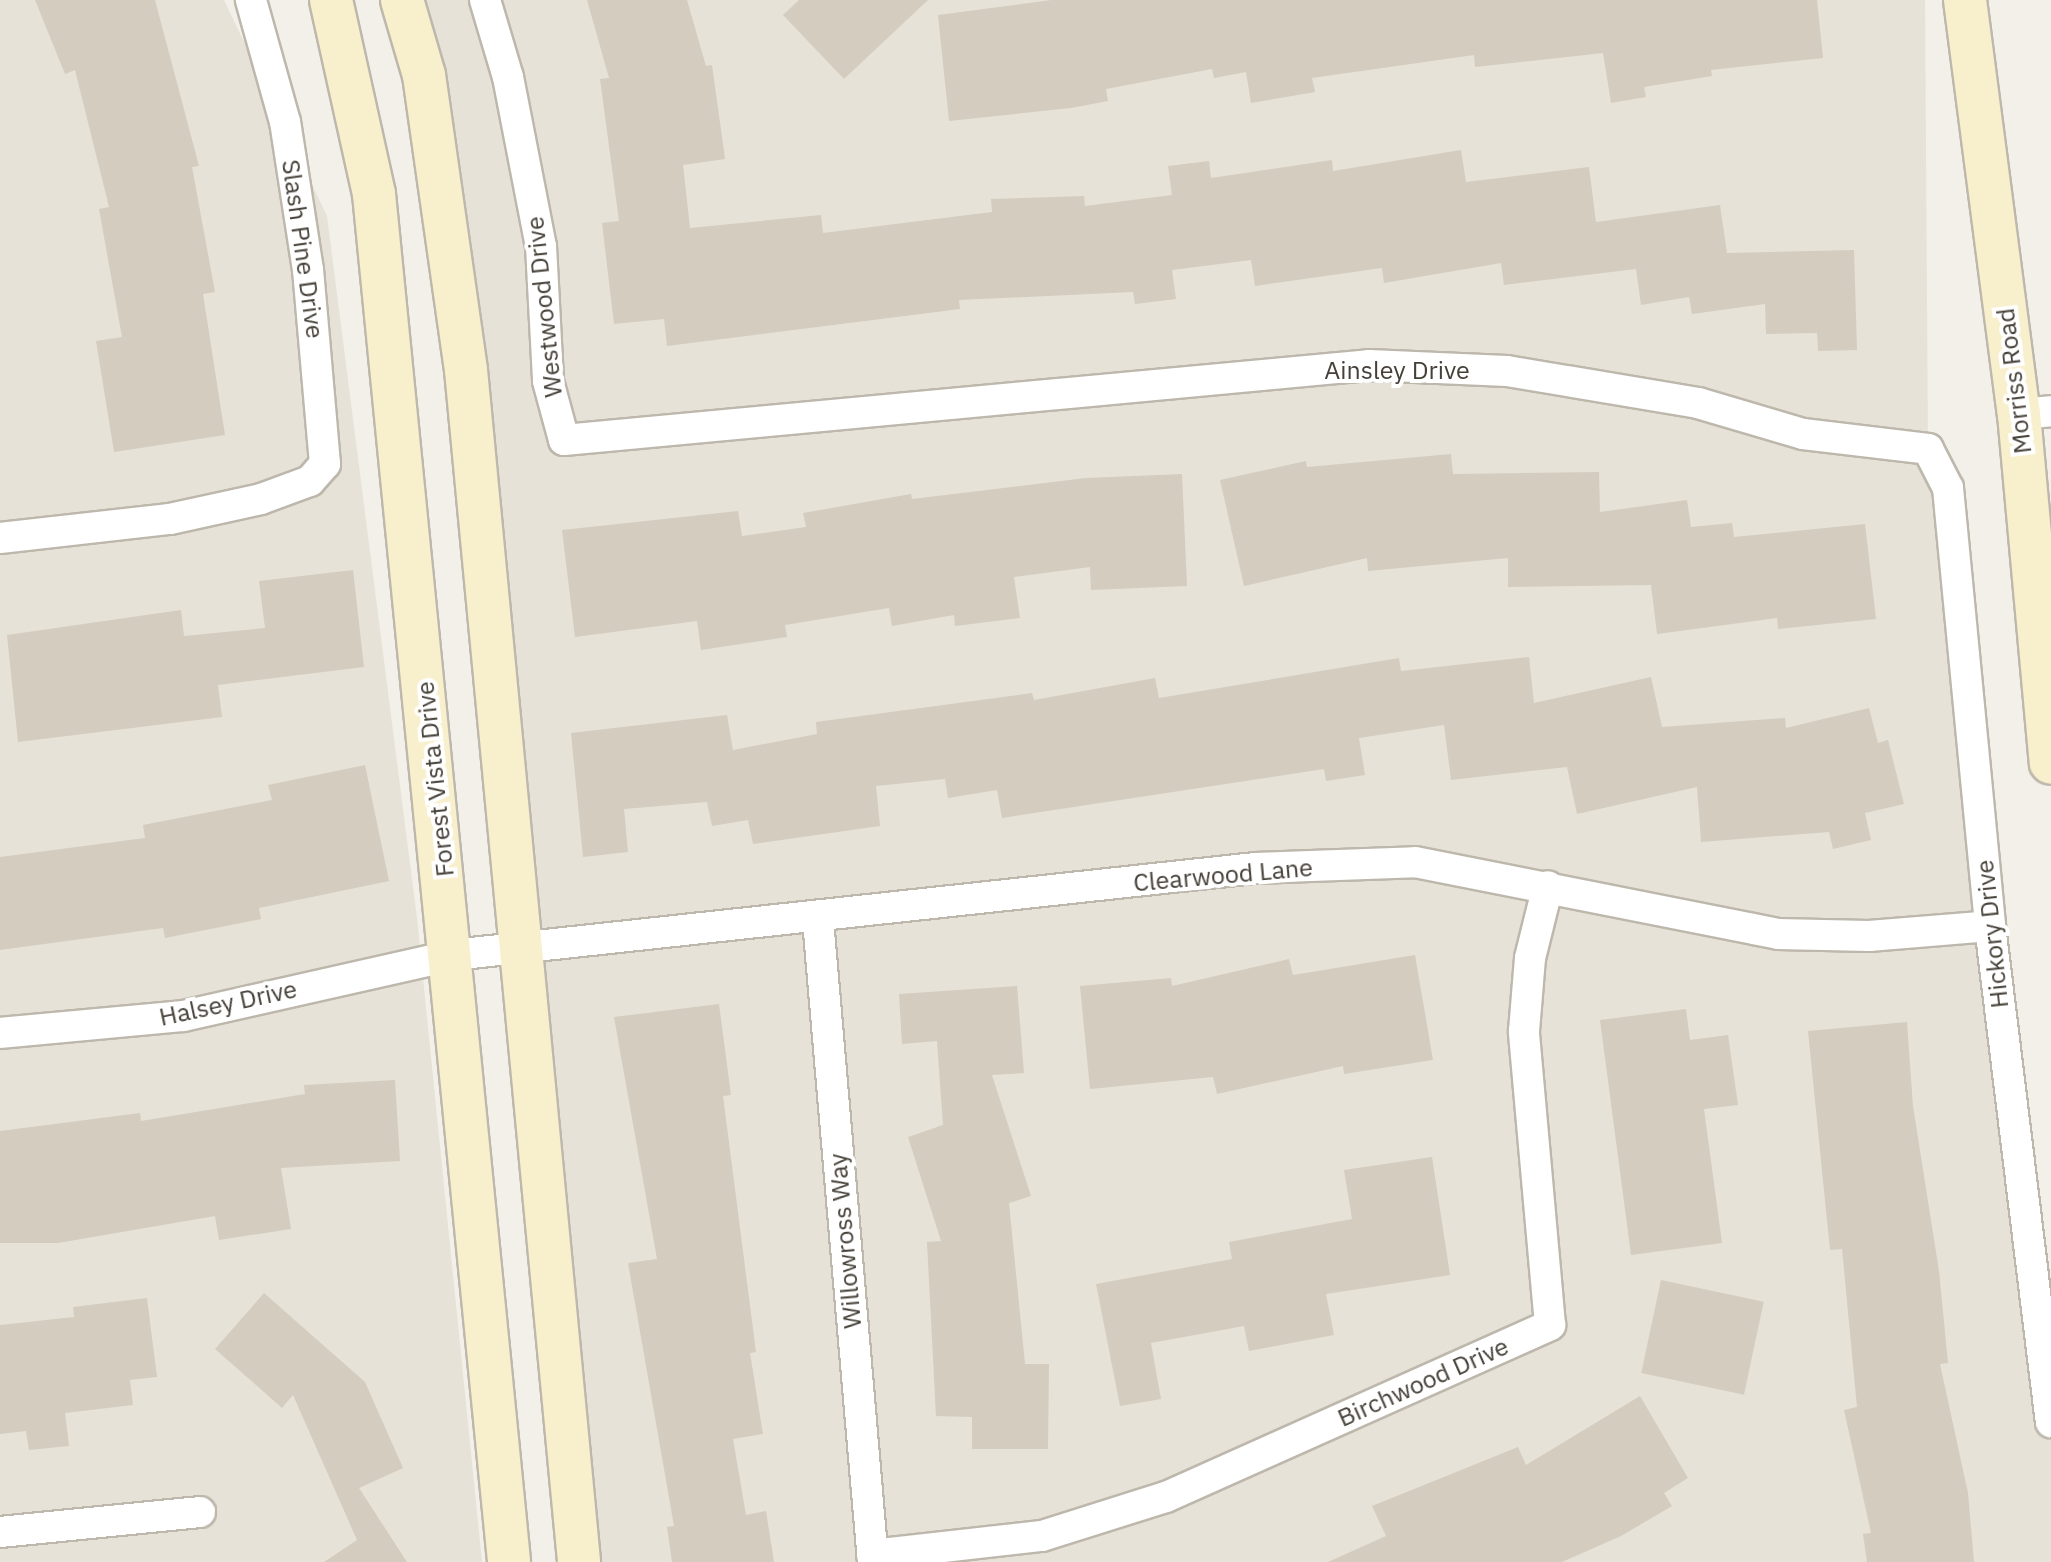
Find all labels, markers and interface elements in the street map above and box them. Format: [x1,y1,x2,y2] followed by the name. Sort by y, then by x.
[276,158,330,340] street label: Slash Pine Drive
[520,215,568,399] street label: Westwood Drive
[1990,306,2038,456] street label: Morriss Road
[1324,355,1470,385] street label: Ainsley Drive
[410,680,460,878] street label: Forest Vista Drive
[1132,852,1314,898] street label: Clearwood Lane
[1969,858,2015,1010] street label: Hickory Drive
[156,974,300,1032] street label: Halsey Drive
[822,1152,868,1330] street label: Willowross Way
[1333,1331,1513,1433] street label: Birchwood Drive

